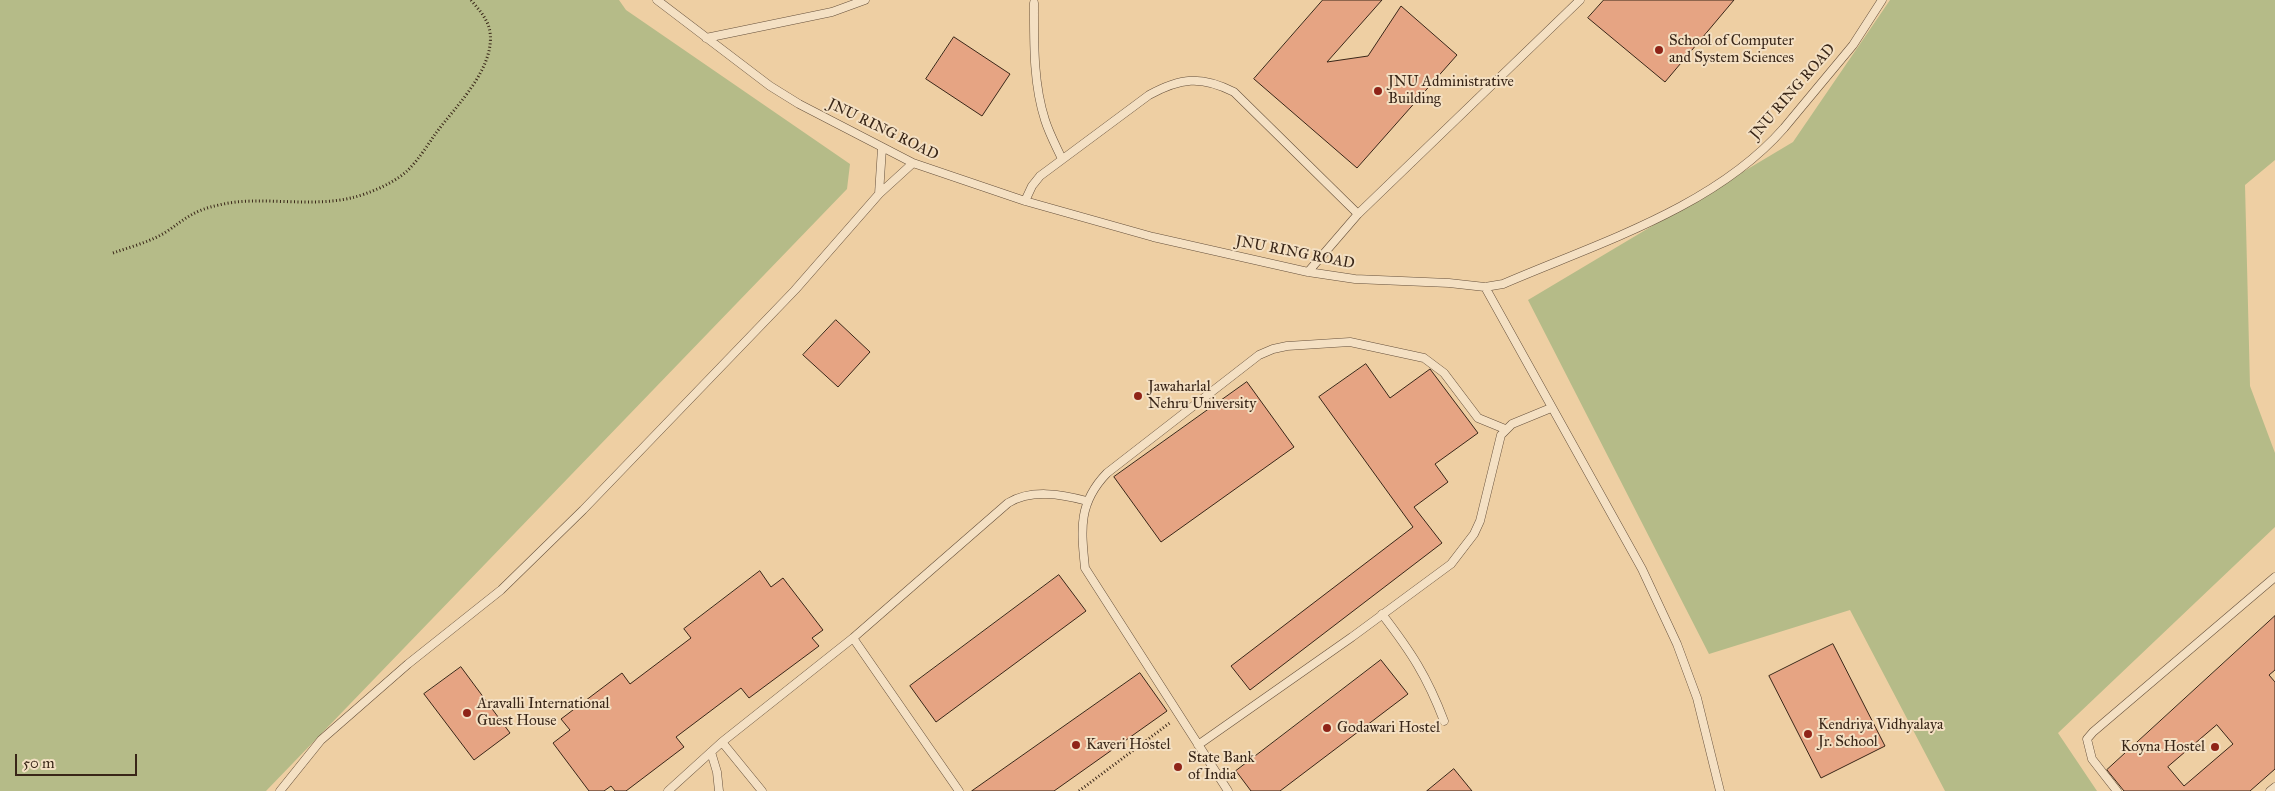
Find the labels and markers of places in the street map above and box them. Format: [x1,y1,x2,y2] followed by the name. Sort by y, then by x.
[1669,32,1794,67] place label: School of Computer and System Sciences
[1653,44,1665,56] marker: School of Computer and System Sciences
[1388,73,1514,108] place label: JNU Administrative Building
[1372,85,1384,97] marker: JNU Administrative Building
[1148,378,1256,413] place label: Jawaharlal Nehru University
[1132,390,1144,402] marker: Jawaharlal Nehru University
[477,695,610,730] place label: Aravalli International Guest House
[461,707,473,719] marker: Aravalli International Guest House
[1818,716,1943,751] place label: Kendriya Vidhyalaya Jr. School
[1337,719,1440,737] place label: Godawari Hostel
[1321,722,1333,734] marker: Godawari Hostel
[1802,728,1814,740] marker: Kendriya Vidhyalaya Jr. School
[1086,736,1171,754] place label: Kaveri Hostel
[2121,738,2205,756] place label: Koyna Hostel
[1070,739,1082,751] marker: Kaveri Hostel
[2209,741,2221,753] marker: Koyna Hostel
[1188,749,1254,784] place label: State Bank of India
[1172,761,1184,773] marker: State Bank of India

